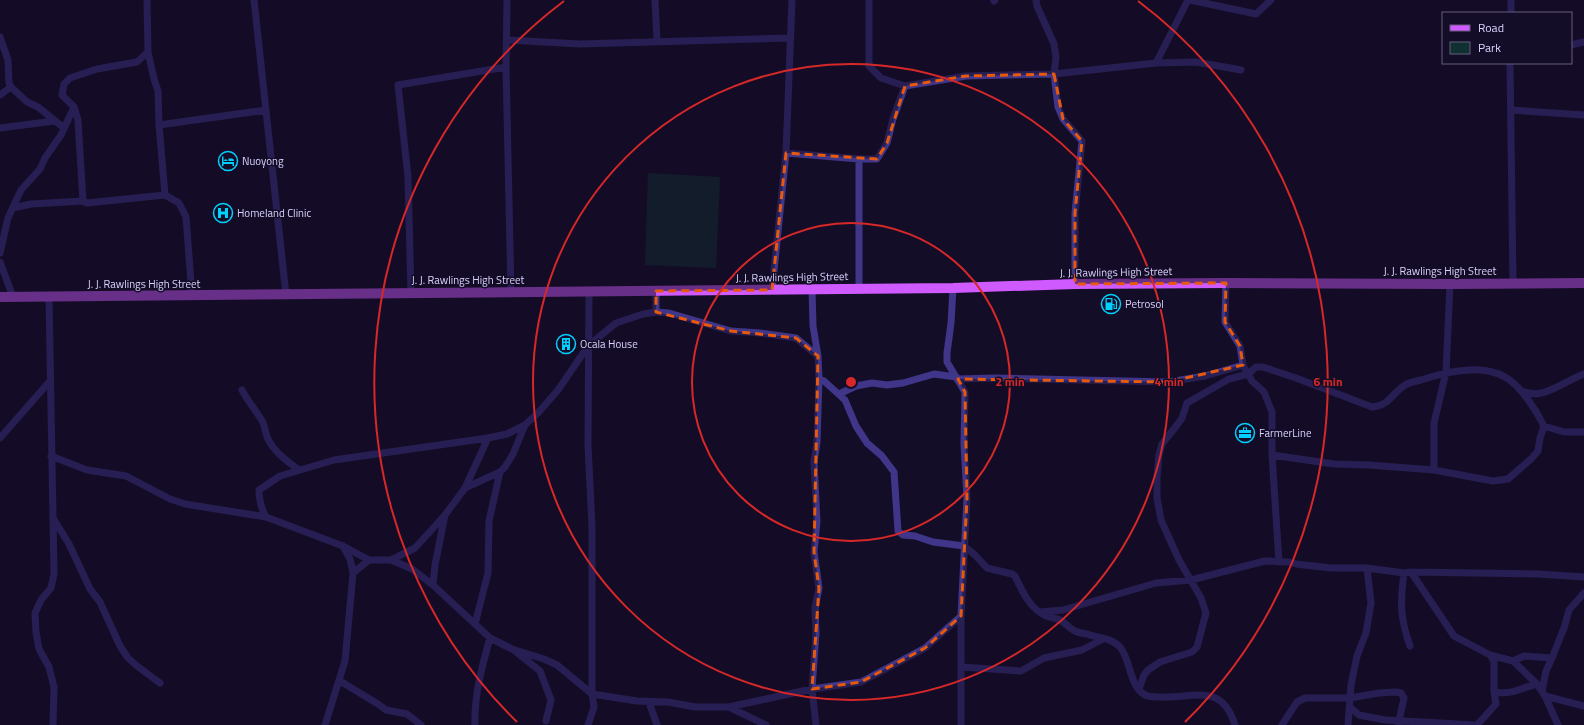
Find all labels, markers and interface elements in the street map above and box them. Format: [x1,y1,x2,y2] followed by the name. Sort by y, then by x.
[1442,12,1572,64] legend
[1478,18,1504,37] text: Road
[1478,38,1501,57] text: Park
[217,150,239,172] hotel icon: Nuoyong
[242,153,284,169] place label: Nuoyong
[212,202,234,224] hospital icon: Homeland Clinic
[237,205,311,221] place label: Homeland Clinic
[1059,263,1173,281] street label: J. J. Rawlings High Street
[1384,263,1497,279] street label: J. J. Rawlings High Street
[735,268,849,286] street label: J. J. Rawlings High Street
[412,272,525,288] street label: J. J. Rawlings High Street
[88,276,201,292] street label: J. J. Rawlings High Street
[1100,293,1122,315] fuel station icon: Petrosol
[1125,296,1164,312] place label: Petrosol
[555,333,577,355] building icon: Ocala House
[580,336,638,352] place label: Ocala House
[995,372,1025,391] text: 2 min
[1154,372,1184,391] text: 4 min
[1313,372,1343,391] text: 6 min
[844,375,858,389] centre of rings
[1234,422,1256,444] office icon: FarmerLine
[1259,425,1312,441] place label: FarmerLine

